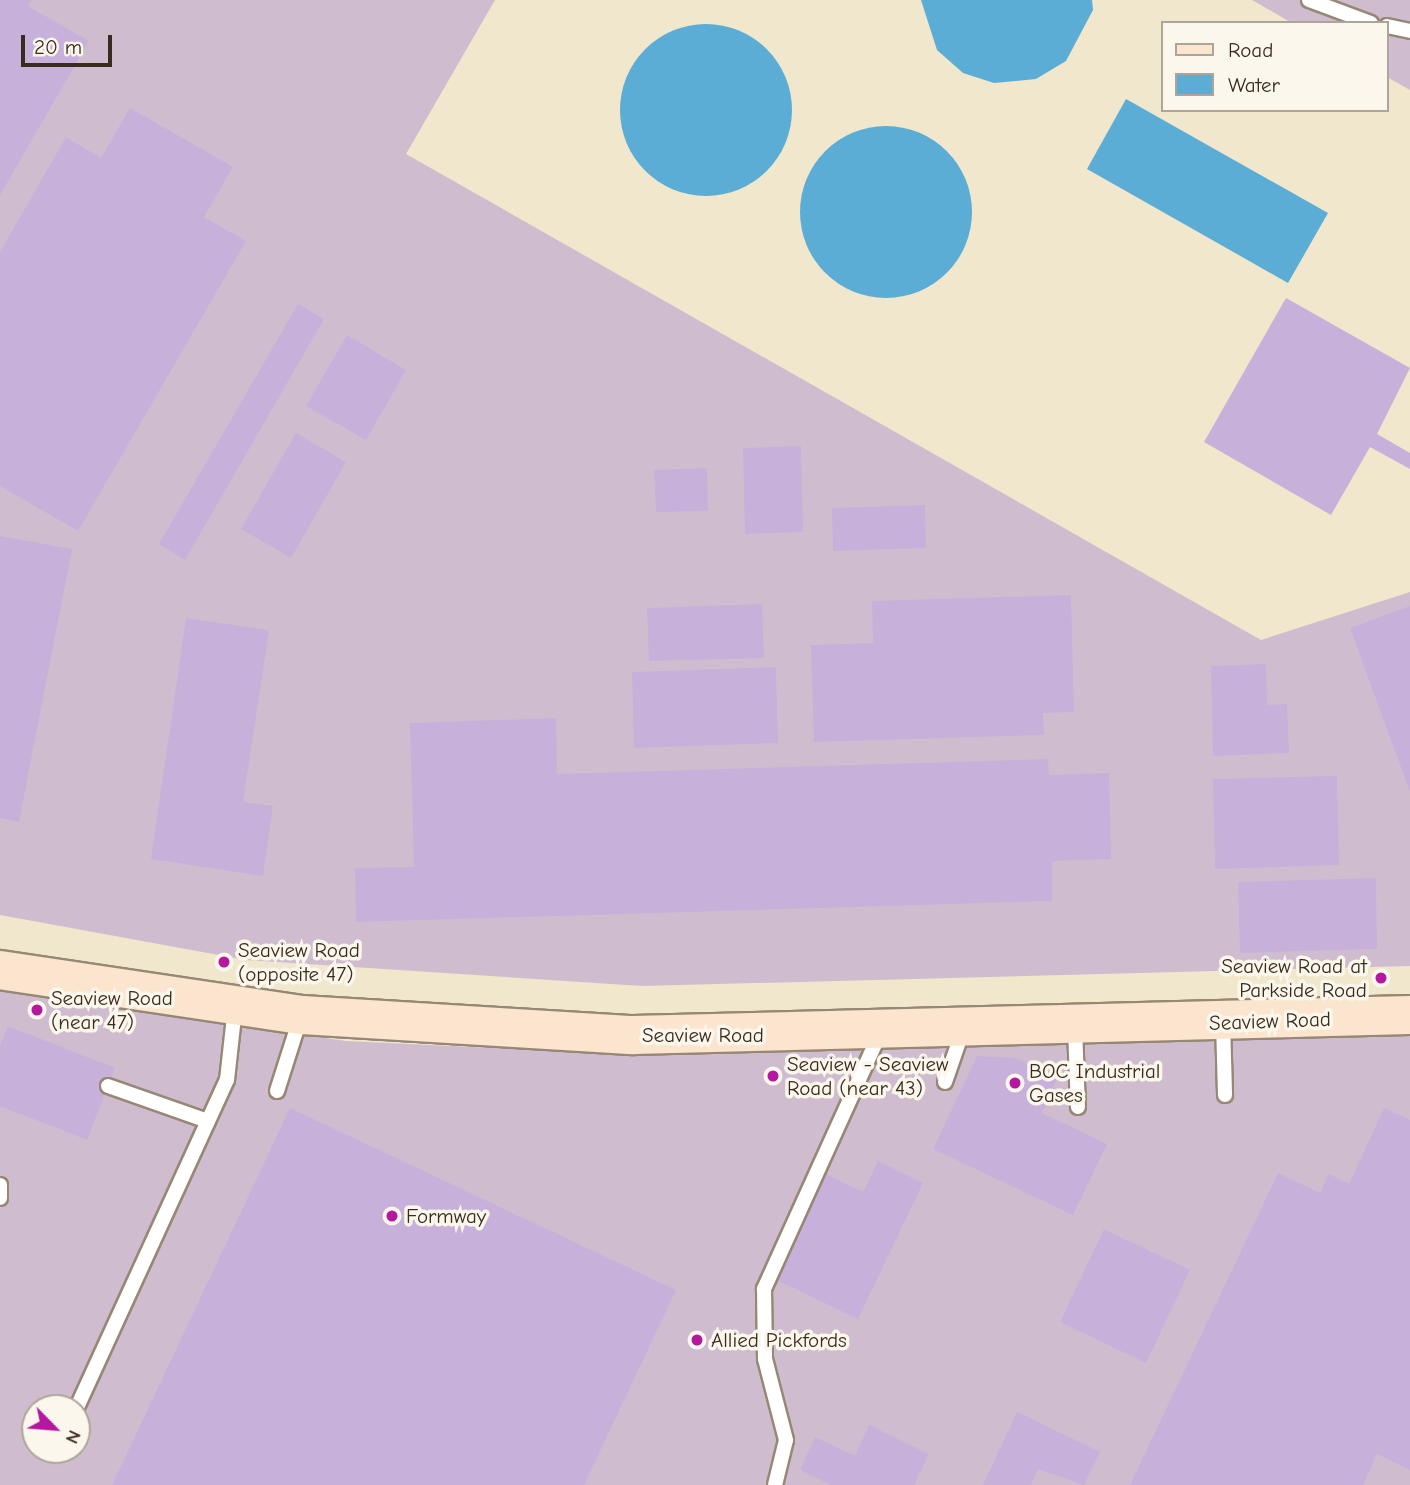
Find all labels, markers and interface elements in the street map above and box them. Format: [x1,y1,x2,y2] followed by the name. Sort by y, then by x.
[24,21,116,65] scale bar
[1162,21,1389,112] legend
[34,35,82,59] text: 20 m
[1228,38,1273,62] text: Road
[1228,73,1280,97] text: Water
[238,937,360,987] place label: Seaview Road (opposite 47)
[1221,953,1367,1003] place label: Seaview Road at Parkside Road
[216,954,232,970] marker: Seaview Road (opposite 47)
[1373,970,1389,986] marker: Seaview Road at Parkside Road
[51,985,173,1035] place label: Seaview Road (near 47)
[29,1002,45,1018] marker: Seaview Road (near 47)
[1209,1006,1331,1036] street label: Seaview Road
[642,1022,764,1048] street label: Seaview Road
[787,1051,949,1101] place label: Seaview - Seaview Road (near 43)
[1029,1058,1160,1108] place label: BOC Industrial Gases
[765,1068,781,1084] marker: Seaview - Seaview Road (near 43)
[1007,1075,1023,1091] marker: BOC Industrial Gases
[406,1203,486,1229] place label: Formway
[384,1208,400,1224] marker: Formway
[711,1327,847,1353] place label: Allied Pickfords
[689,1332,705,1348] marker: Allied Pickfords
[21,1394,91,1464] north arrow
[61,1427,86,1447] text: N

